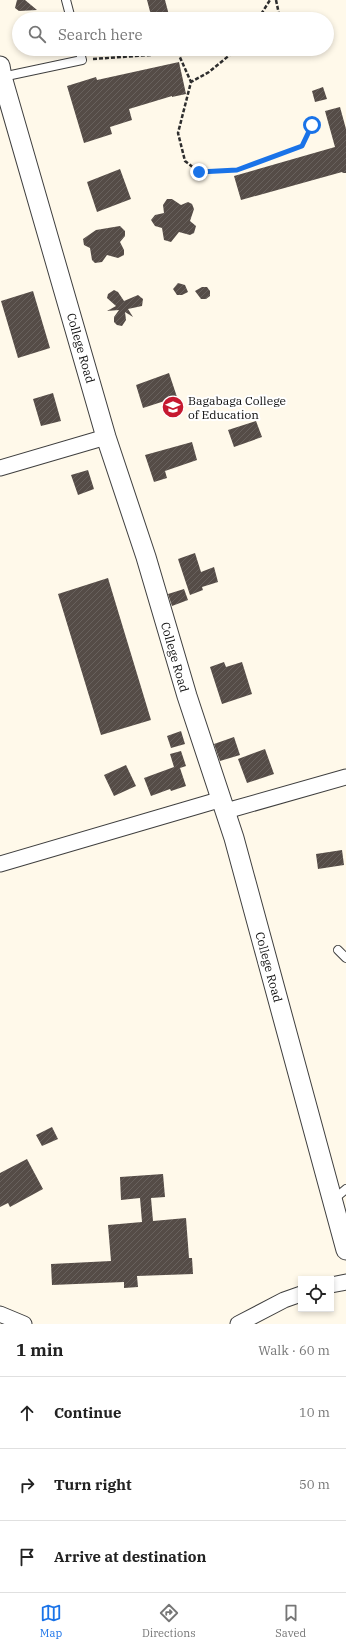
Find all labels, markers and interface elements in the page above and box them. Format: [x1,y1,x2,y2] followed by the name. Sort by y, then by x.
[12,12,334,56] search box
[26,23,48,45] icon: search
[58,25,143,44] text: Search here
[303,116,321,134] route start
[190,163,208,181] route end
[64,311,98,385] street label: College Road
[188,393,286,422] place label: Bagabaga College of Education
[160,394,186,420] school or university icon: Bagabaga College of Education
[158,620,192,694] street label: College Road
[252,930,286,1004] street label: College Road
[298,1276,334,1312] map controls
[298,1276,334,1312] button: locate
[16,1339,64,1361] text: 1 min
[258,1342,330,1359] text: Walk · 60 m
[16,1402,38,1424] icon: ahead
[54,1403,121,1422] text: Continue
[299,1404,330,1421] text: 10 m
[16,1474,38,1496] icon: right
[54,1475,132,1494] text: Turn right
[299,1476,330,1493] text: 50 m
[16,1546,38,1568] icon: arrive
[54,1547,206,1566] text: Arrive at destination
[40,1602,62,1640] tab: Map
[142,1602,196,1640] tab: Directions
[275,1602,306,1640] tab: Saved

